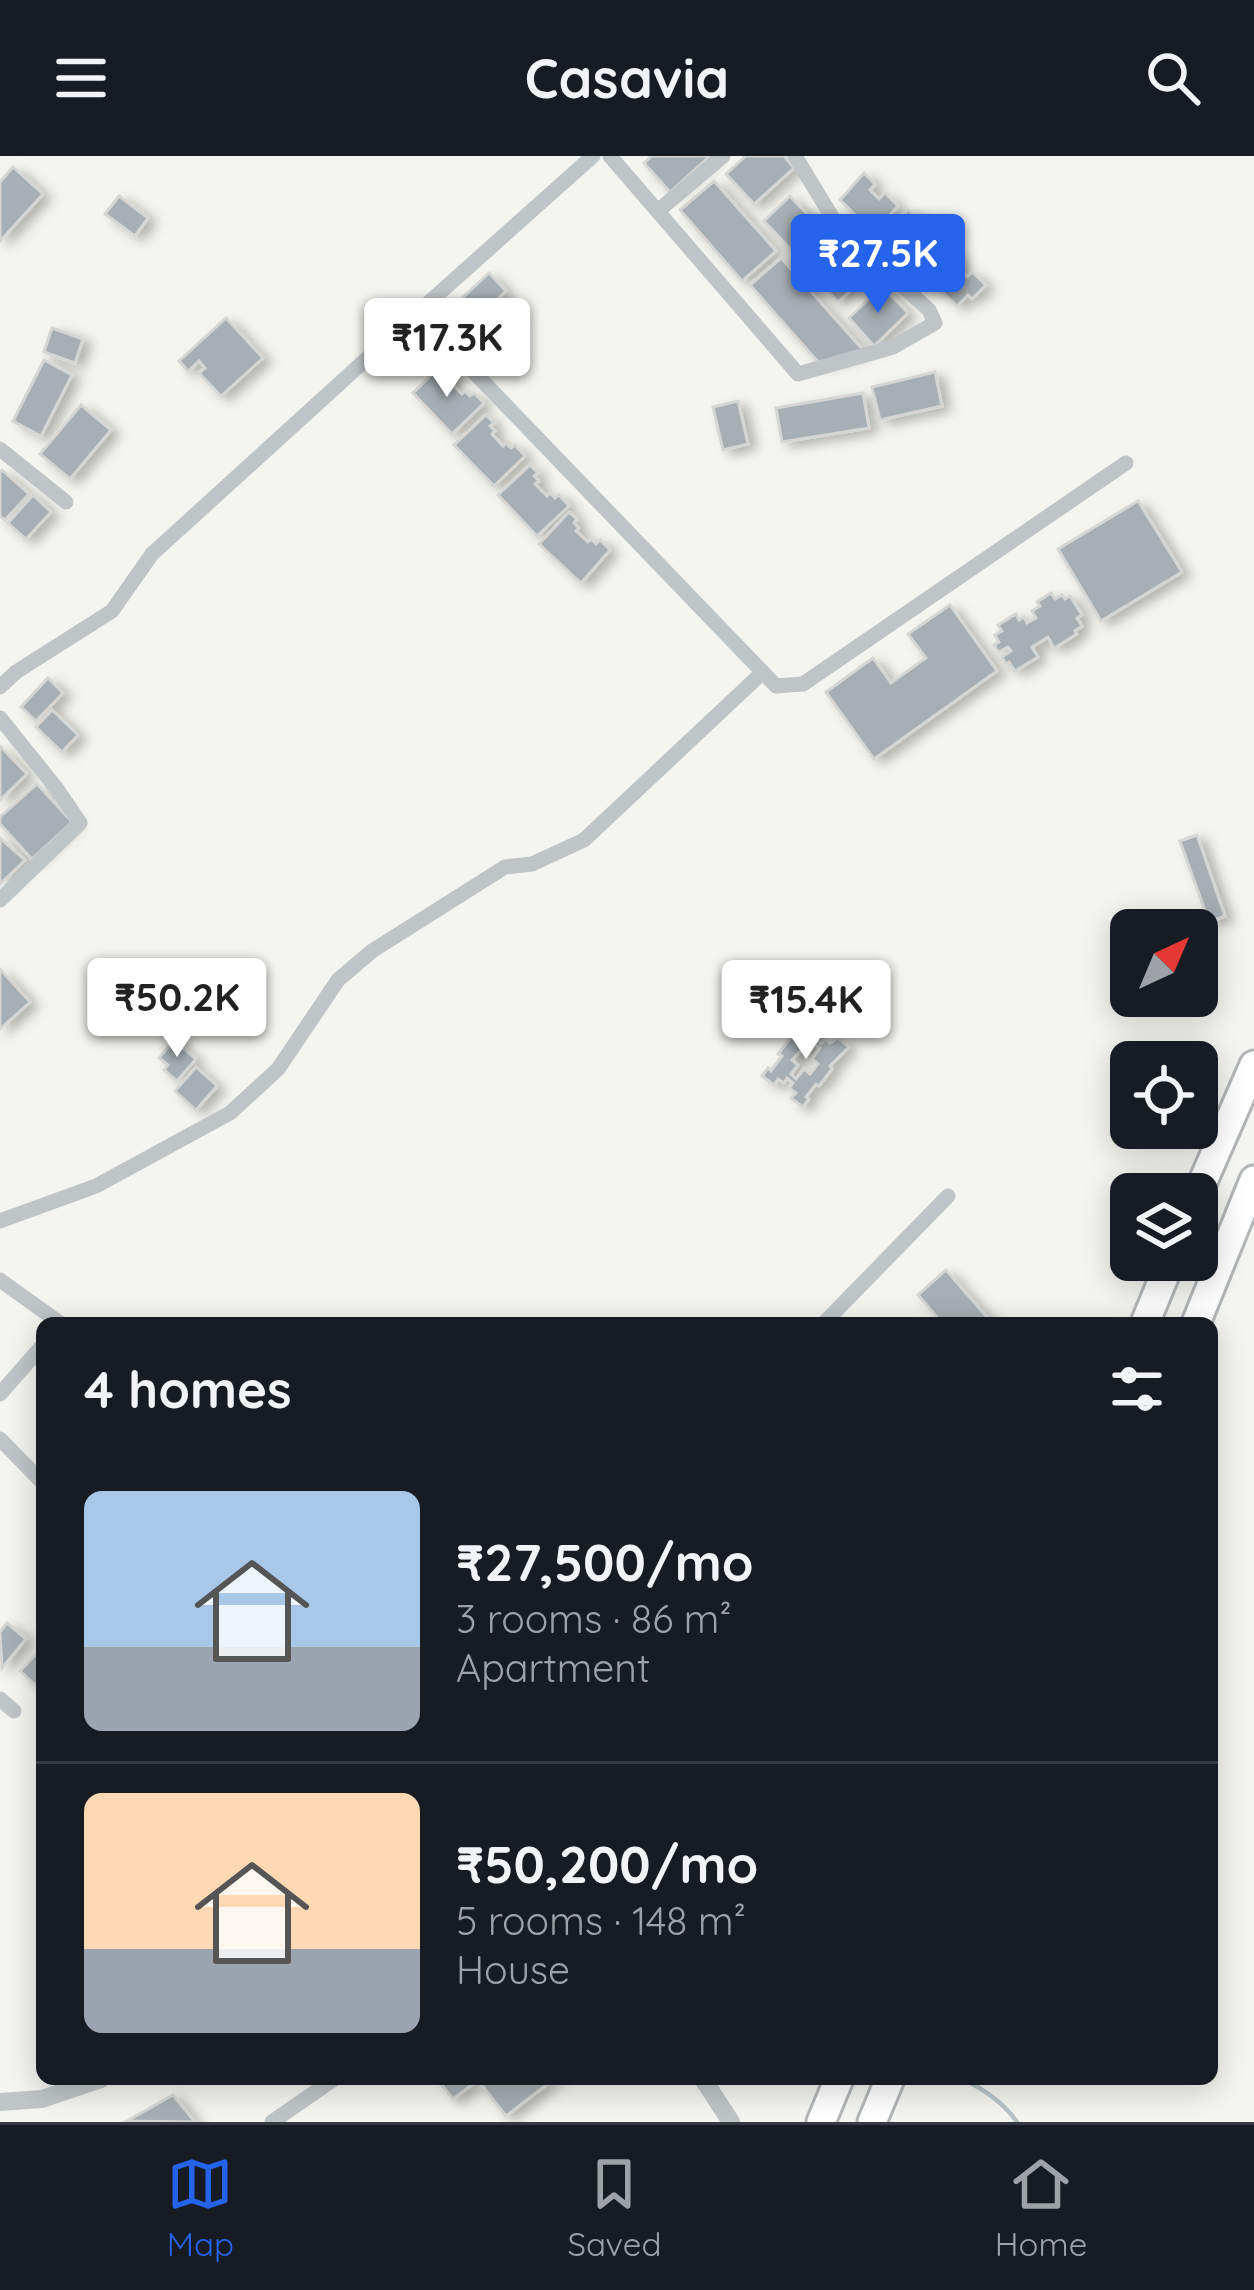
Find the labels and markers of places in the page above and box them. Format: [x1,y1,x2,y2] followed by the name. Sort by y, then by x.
[780,214,976,316] pin: ₹27.5K
[349,298,545,400] pin: ₹17.3K
[79,958,275,1060] pin: ₹50.2K
[708,960,904,1062] pin: ₹15.4K

